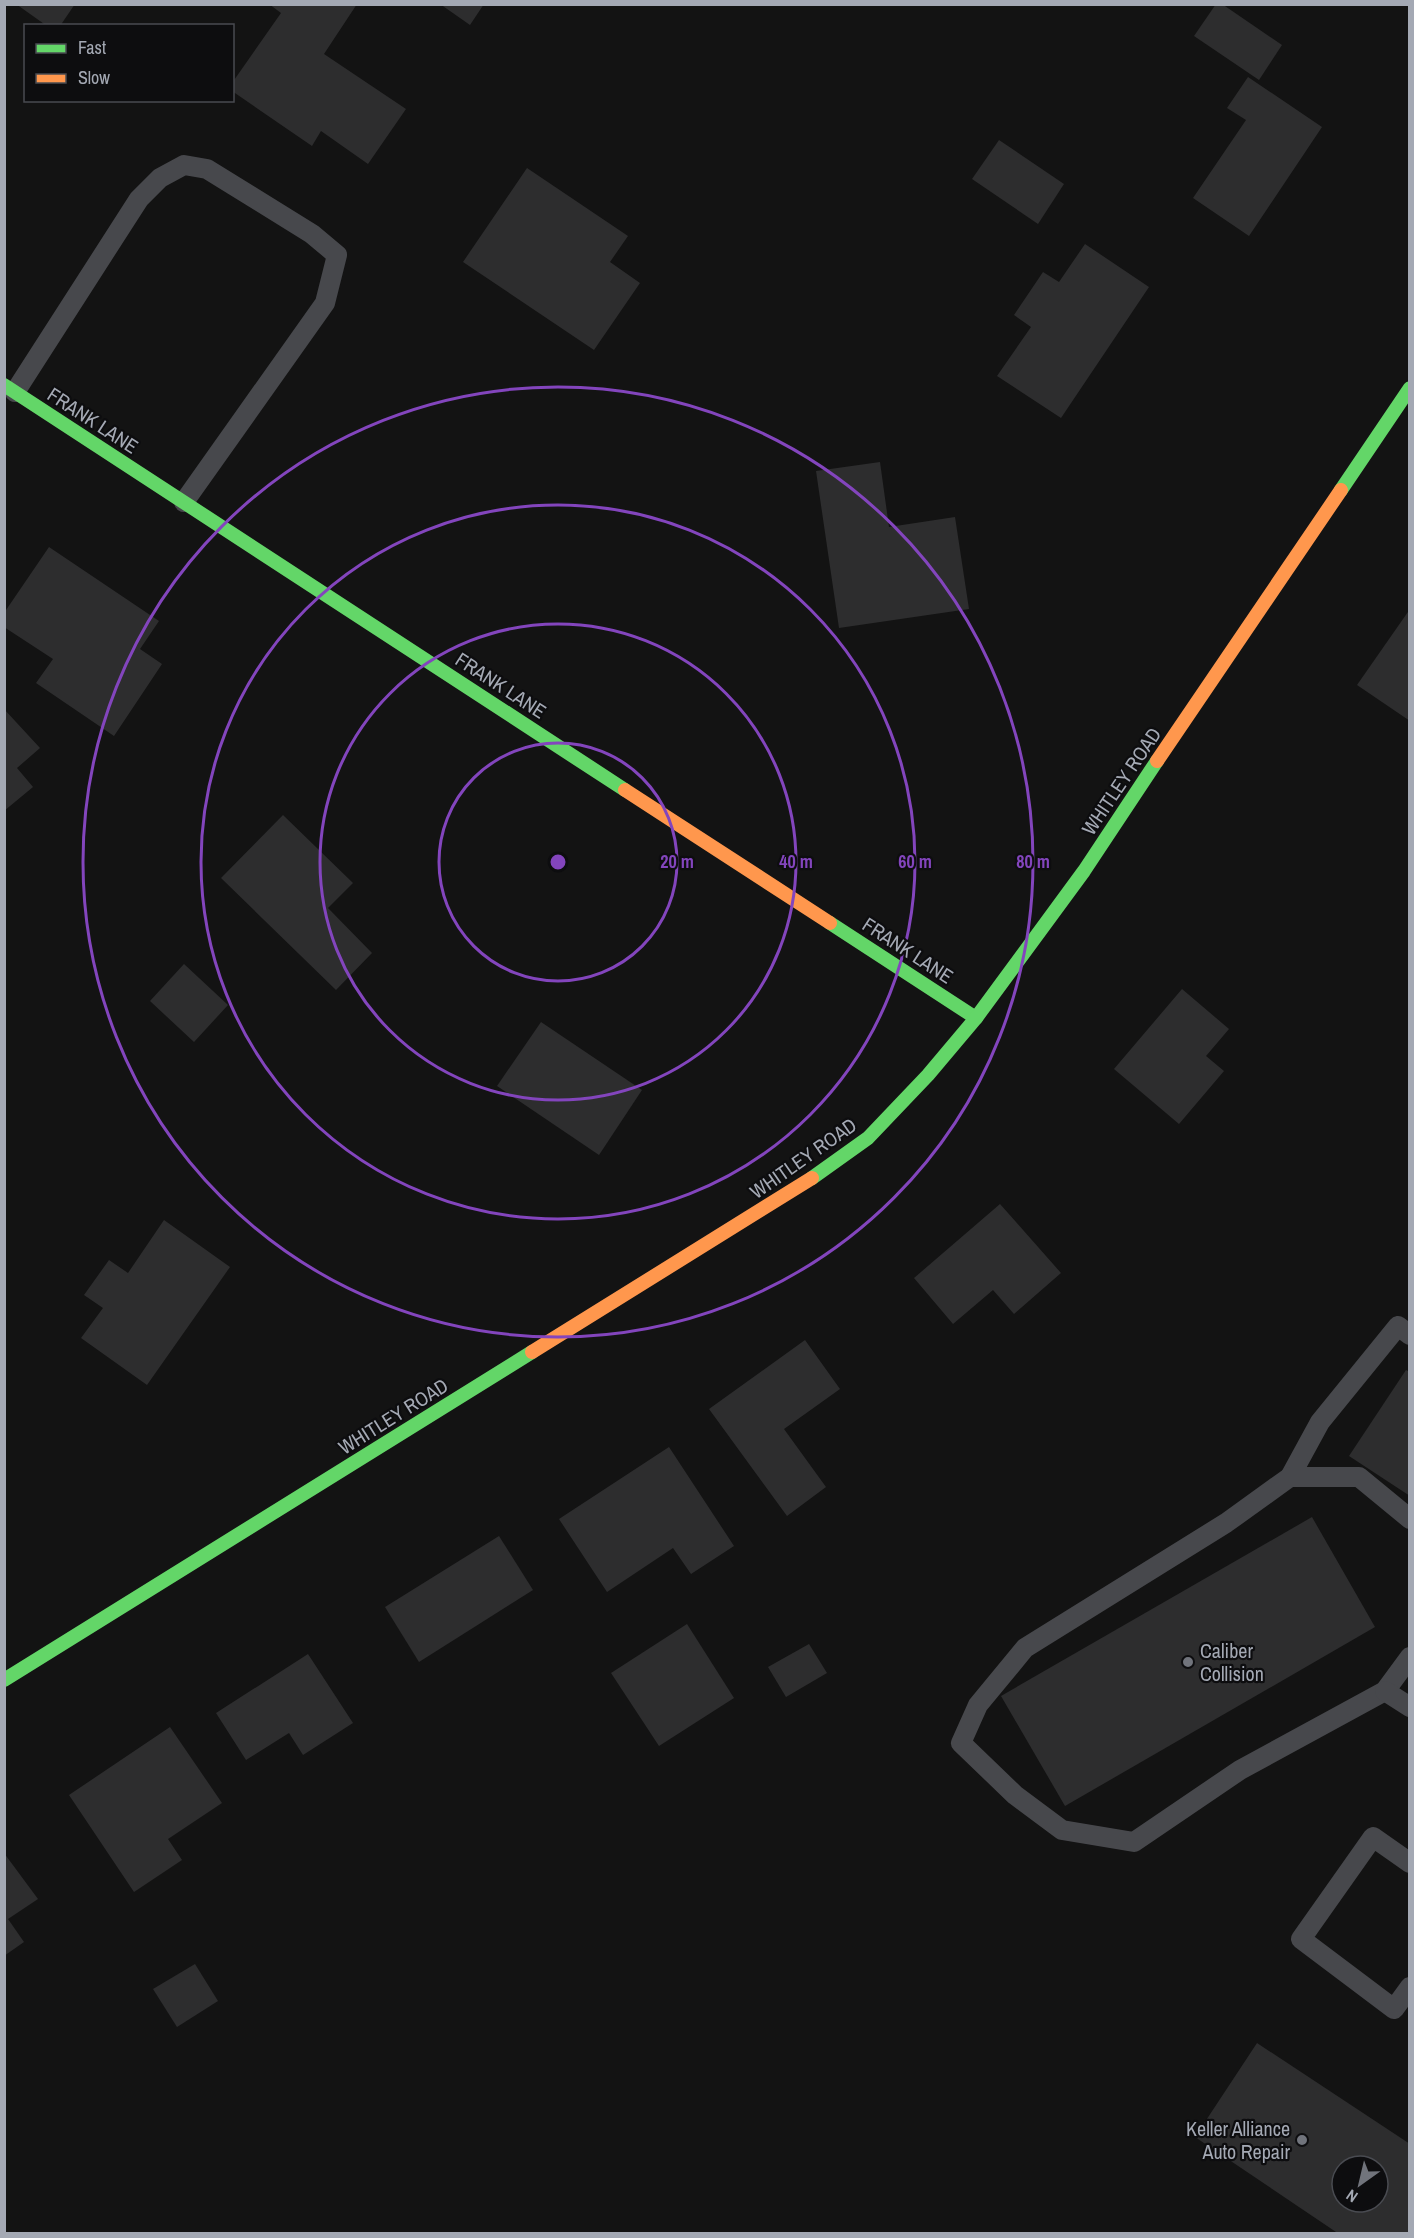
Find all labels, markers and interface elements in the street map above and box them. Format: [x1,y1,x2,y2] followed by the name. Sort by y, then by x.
[24,24,234,102] legend
[78,35,106,60] text: Fast
[78,65,110,90] text: Slow
[42,381,144,459] street label: FRANK LANE
[450,646,552,724] street label: FRANK LANE
[1075,722,1167,840] street label: WHITLEY ROAD
[660,849,694,874] text: 20 m
[779,849,813,874] text: 40 m
[898,849,932,874] text: 60 m
[1016,849,1050,874] text: 80 m
[548,852,568,872] centre of rings
[857,911,959,989] street label: FRANK LANE
[744,1111,862,1205] street label: WHITLEY ROAD
[333,1372,453,1460] street label: WHITLEY ROAD
[1200,1637,1264,1687] place label: Caliber Collision
[1181,1655,1195,1669] marker: Caliber Collision
[1186,2115,1291,2165] place label: Keller Alliance Auto Repair
[1295,2133,1309,2147] marker: Keller Alliance Auto Repair
[1330,2154,1390,2214] north arrow
[1342,2185,1362,2208] text: N

